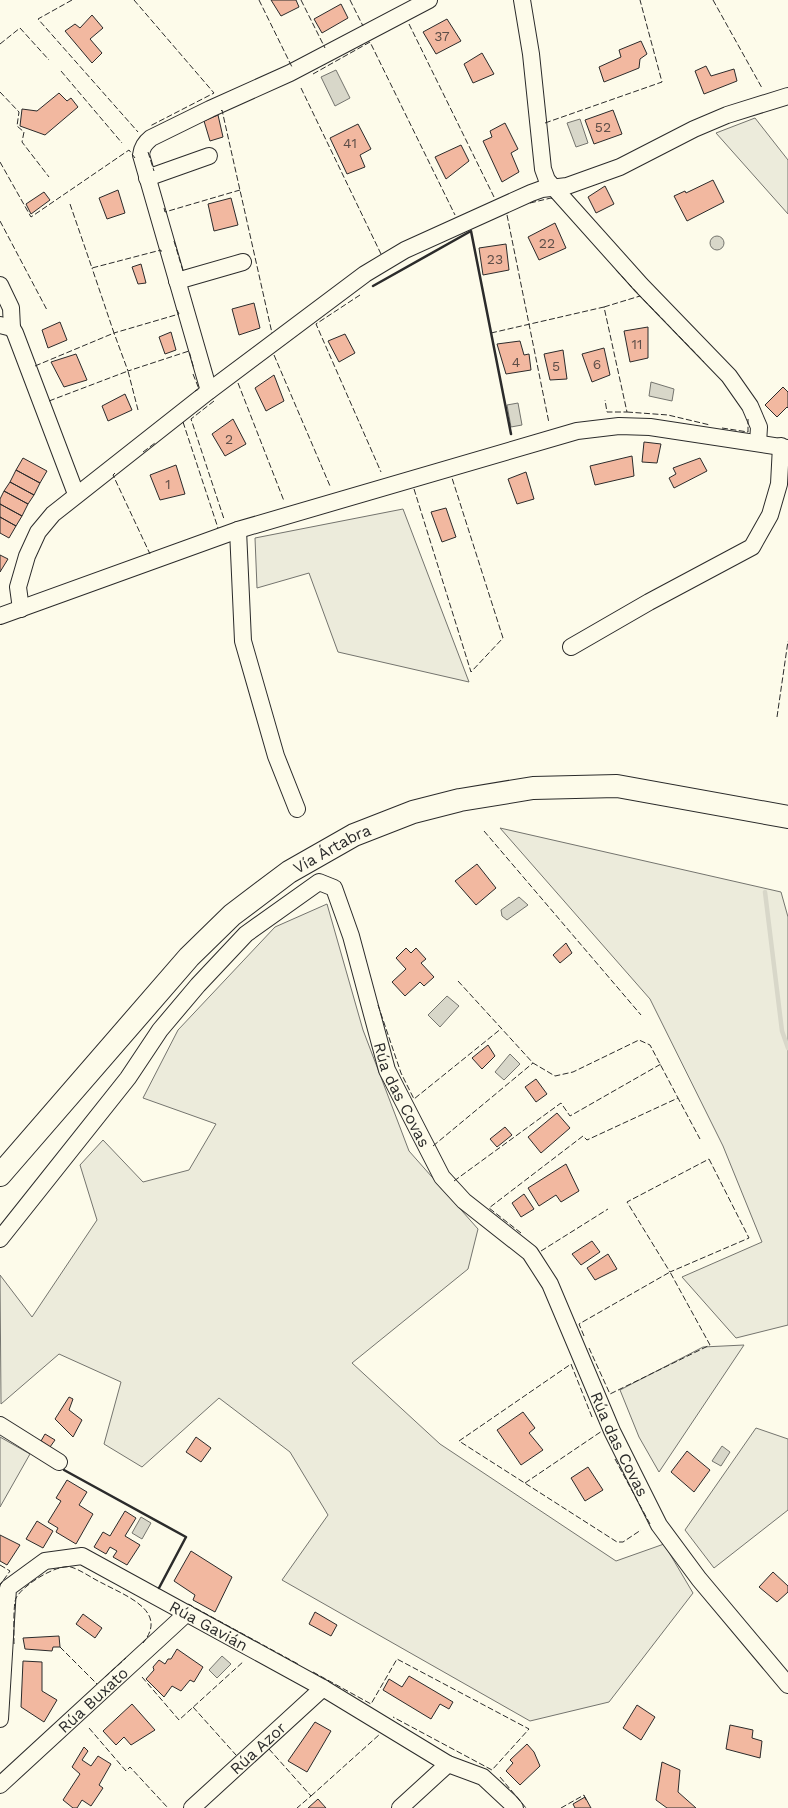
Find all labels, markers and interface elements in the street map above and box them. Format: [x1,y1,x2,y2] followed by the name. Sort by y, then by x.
[434,28,450,44] house number: 37
[595,119,611,135] house number: 52
[343,135,357,151] house number: 41
[539,235,555,251] house number: 22
[487,251,503,267] house number: 23
[632,336,642,352] house number: 11
[512,354,520,370] house number: 4
[593,356,601,372] house number: 6
[552,358,560,374] house number: 5
[225,431,233,447] house number: 2
[165,476,171,492] house number: 1
[290,820,374,878] street label: Vía Ártabra
[370,1040,434,1150] street label: Rúa das Covas
[586,1389,652,1500] street label: Rúa das Covas
[166,1597,251,1655] street label: Rúa Gavián
[54,1663,132,1737] street label: Rúa Buxato
[226,1718,290,1779] street label: Rúa Azor

